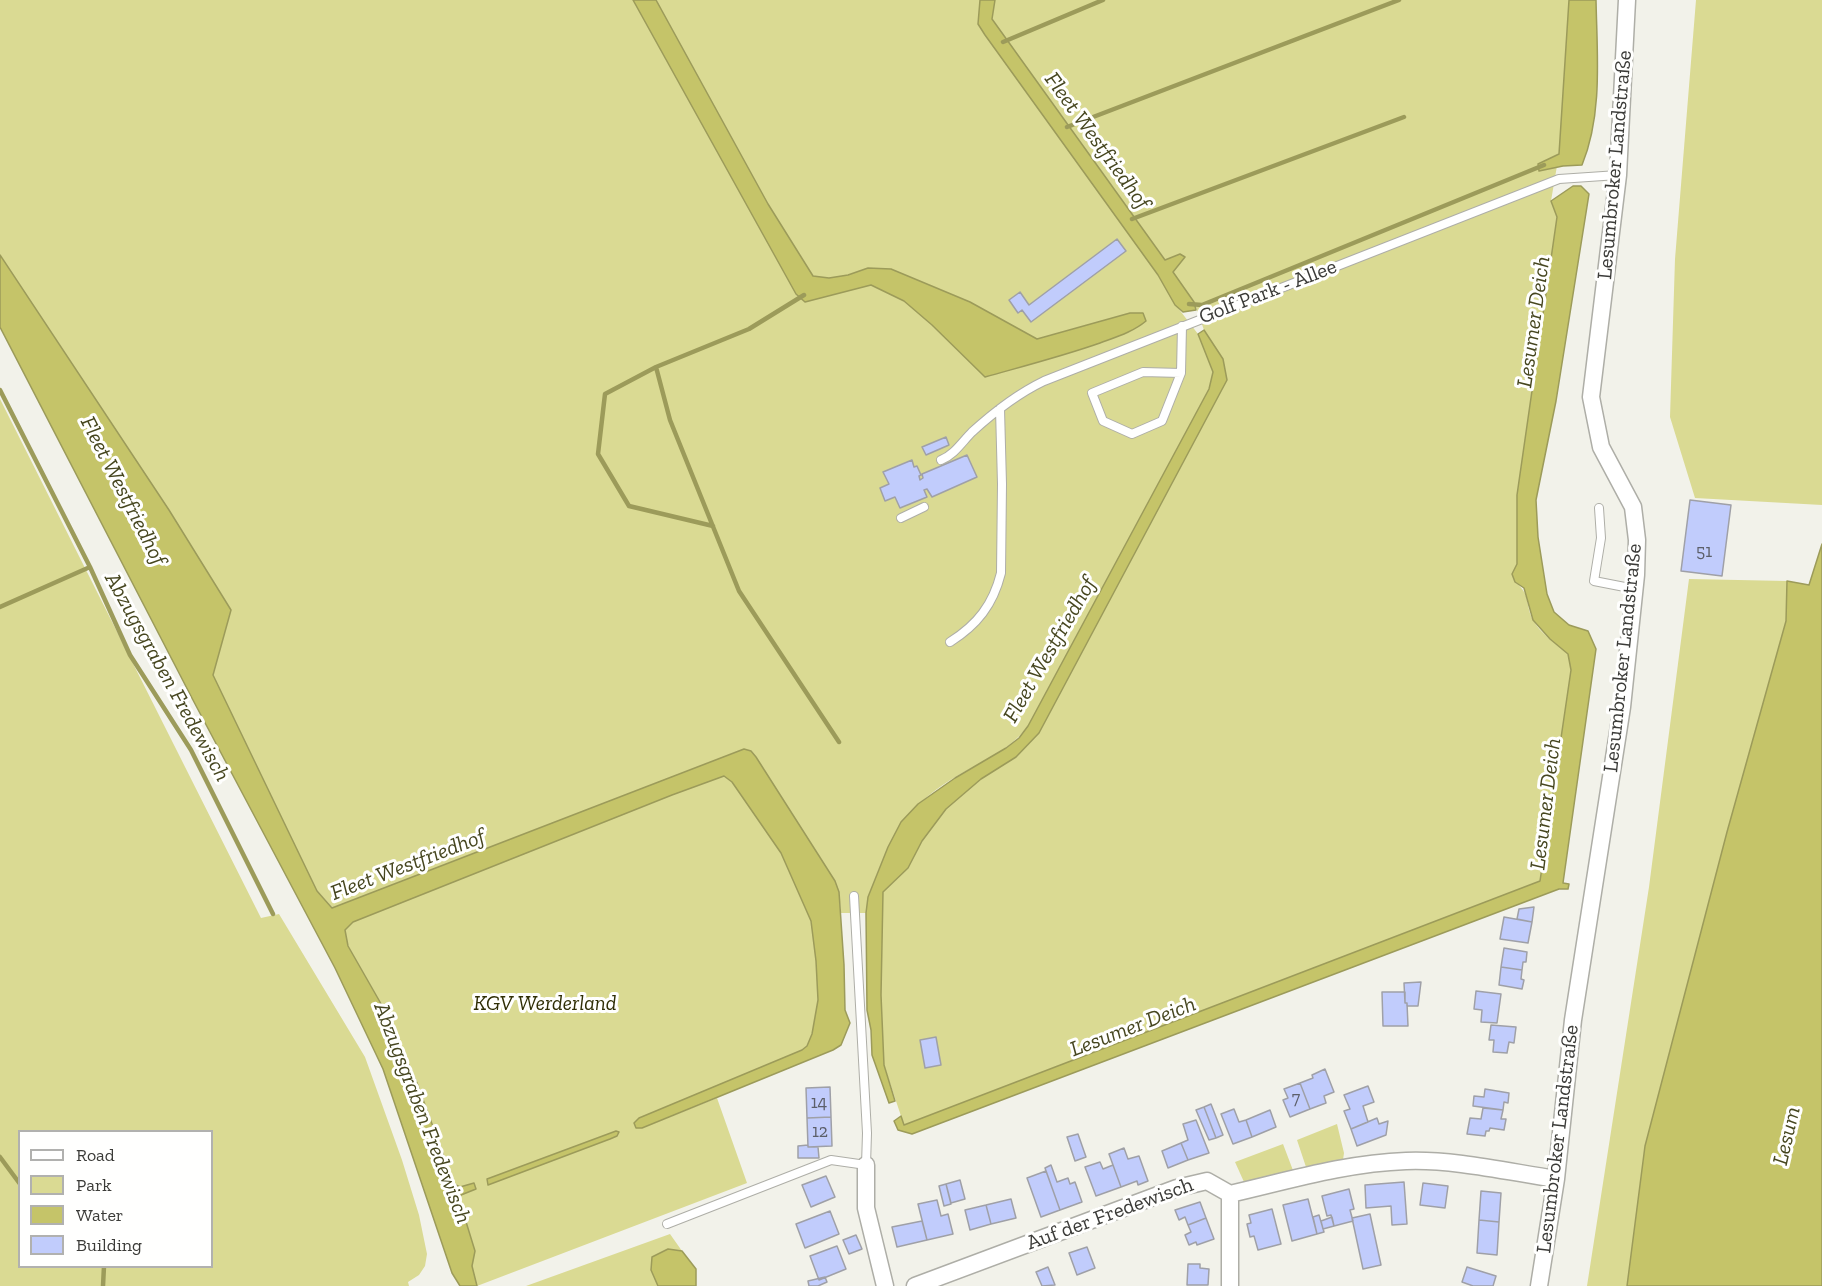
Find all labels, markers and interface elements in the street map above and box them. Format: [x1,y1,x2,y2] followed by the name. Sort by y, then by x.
[1592,49,1638,281] street label: Lesumbroker Landstraße
[1038,67,1156,215] water label: Fleet Westfriedhof
[1196,254,1340,330] street label: Golf Park - Allee
[1512,255,1556,389] water label: Lesumer Deich
[74,412,172,570] water label: Fleet Westfriedhof
[1696,541,1712,563] house number: 51
[1598,542,1648,774] street label: Lesumbroker Landstraße
[99,568,235,786] water label: Abzugsgraben Fredewisch
[998,573,1102,727] water label: Fleet Westfriedhof
[1525,737,1567,871] water label: Lesumer Deich
[327,823,489,907] water label: Fleet Westfriedhof
[473,991,617,1017] park label: KGV Werderland
[1066,991,1200,1063] water label: Lesumer Deich
[368,999,476,1227] water label: Abzugsgraben Fredewisch
[1531,1023,1585,1255] street label: Lesumbroker Landstraße
[1292,1088,1300,1110] house number: 7
[811,1092,827,1114] house number: 14
[1767,1104,1807,1168] water label: Lesum
[812,1121,828,1143] house number: 12
[18,1130,213,1268] legend
[76,1144,115,1166] text: Road
[1023,1172,1197,1256] street label: Auf der Fredewisch
[76,1174,112,1196] text: Park
[76,1204,123,1226] text: Water
[76,1234,142,1256] text: Building

